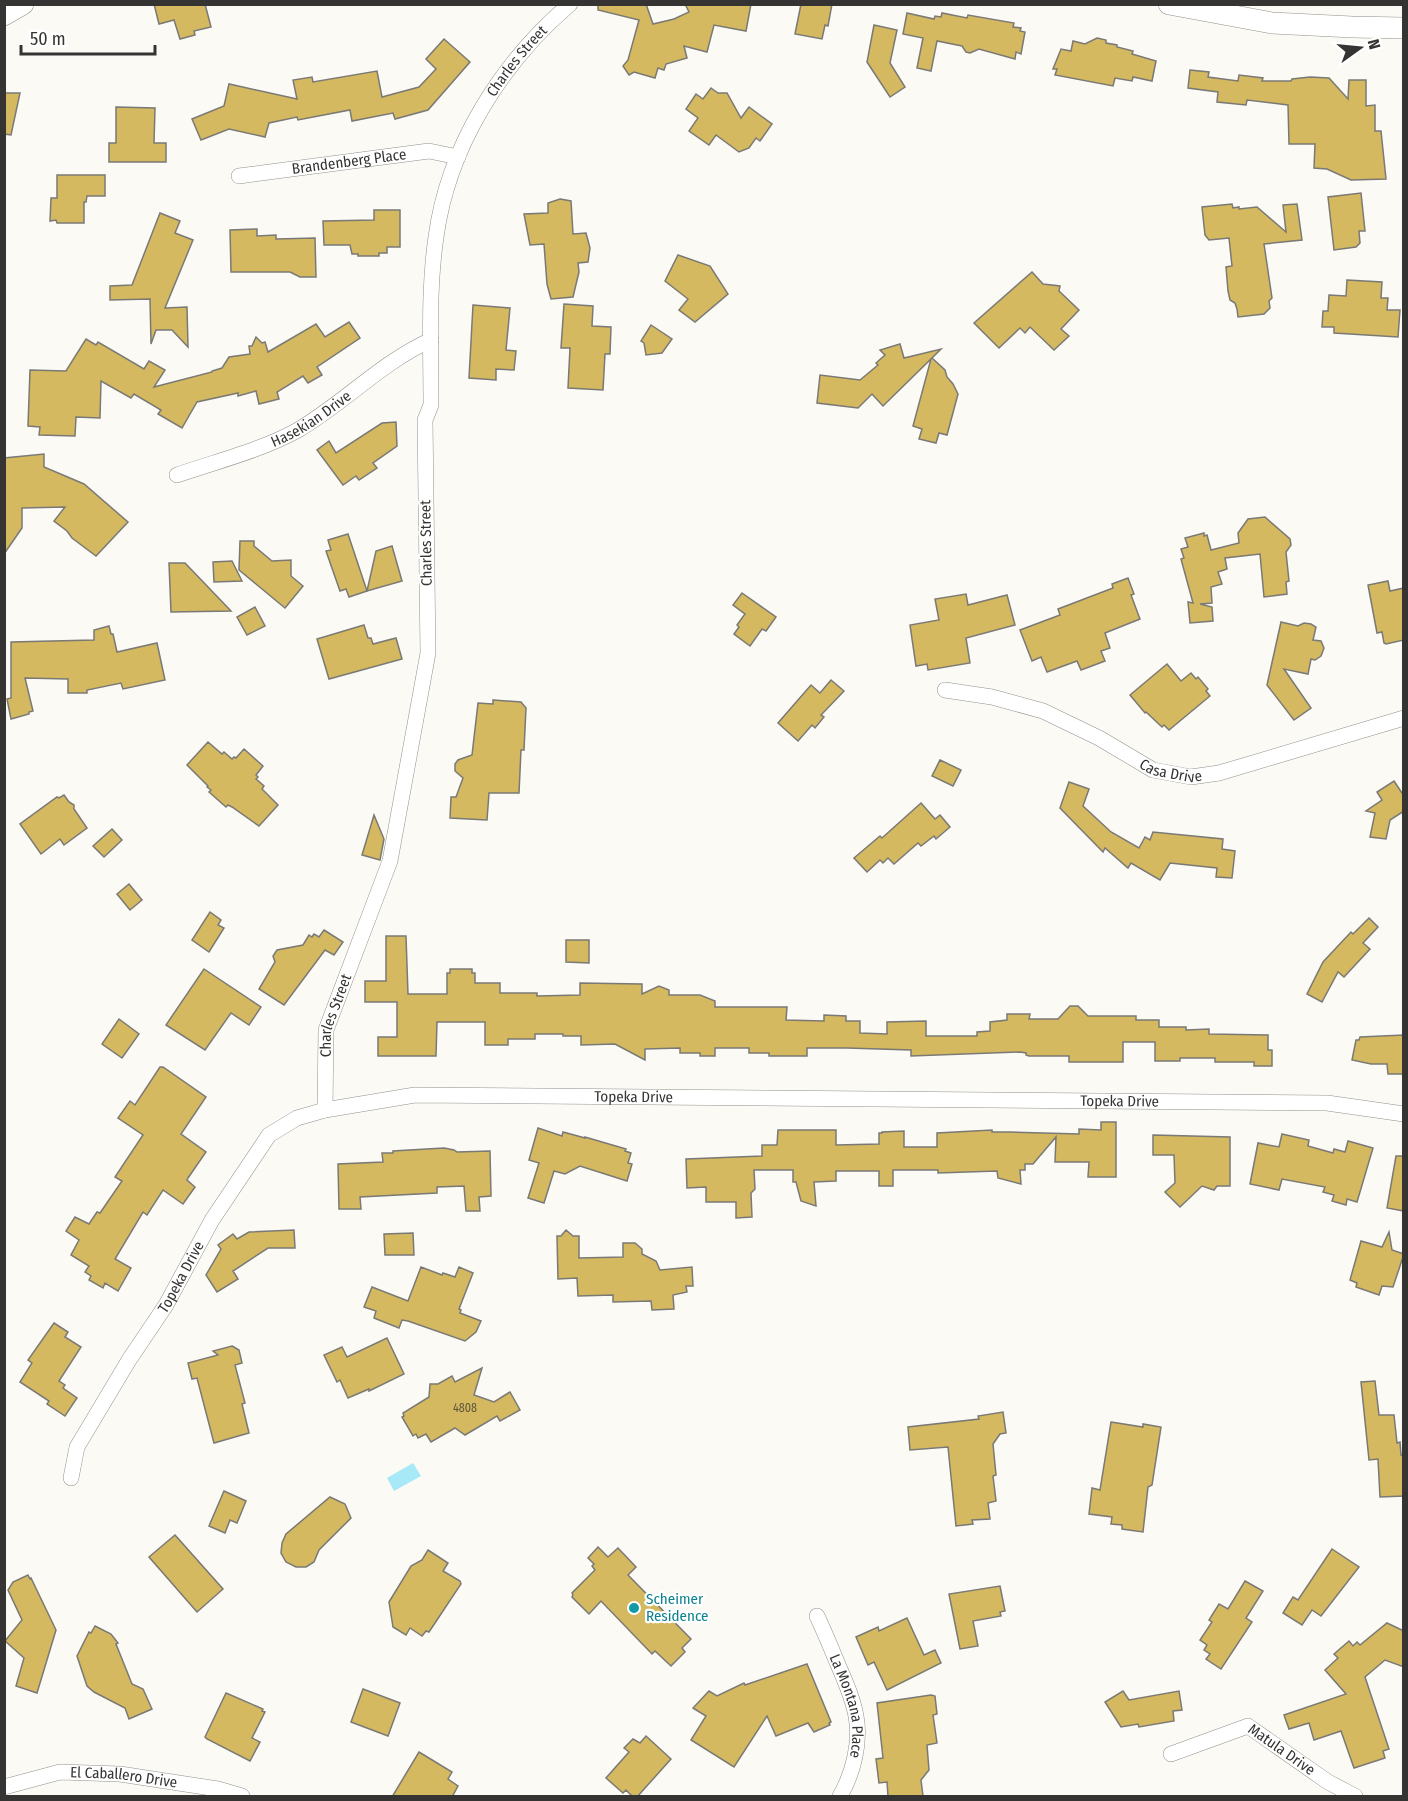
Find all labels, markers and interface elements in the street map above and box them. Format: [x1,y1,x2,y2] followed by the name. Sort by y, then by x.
[21,18,154,56] scale bar
[1330,18,1390,78] north arrow
[483,22,551,100] street label: Charles Street
[30,28,66,50] text: 50 m
[1364,37,1384,51] text: N
[291,145,407,178] street label: Brandenberg Place
[268,387,355,451] street label: Hasekian Drive
[416,500,436,586] street label: Charles Street
[1136,755,1203,786] street label: Casa Drive
[317,971,355,1057] street label: Charles Street
[594,1088,673,1106] street label: Topeka Drive
[1080,1092,1159,1111] street label: Topeka Drive
[154,1238,208,1316] street label: Topeka Drive
[453,1401,477,1415] house number: 4808
[646,1590,708,1625] place label: Scheimer Residence
[627,1601,641,1615] marker: Scheimer Residence
[826,1651,867,1760] street label: La Montana Place
[1245,1720,1318,1779] street label: Matula Drive
[70,1763,179,1792] street label: El Caballero Drive

